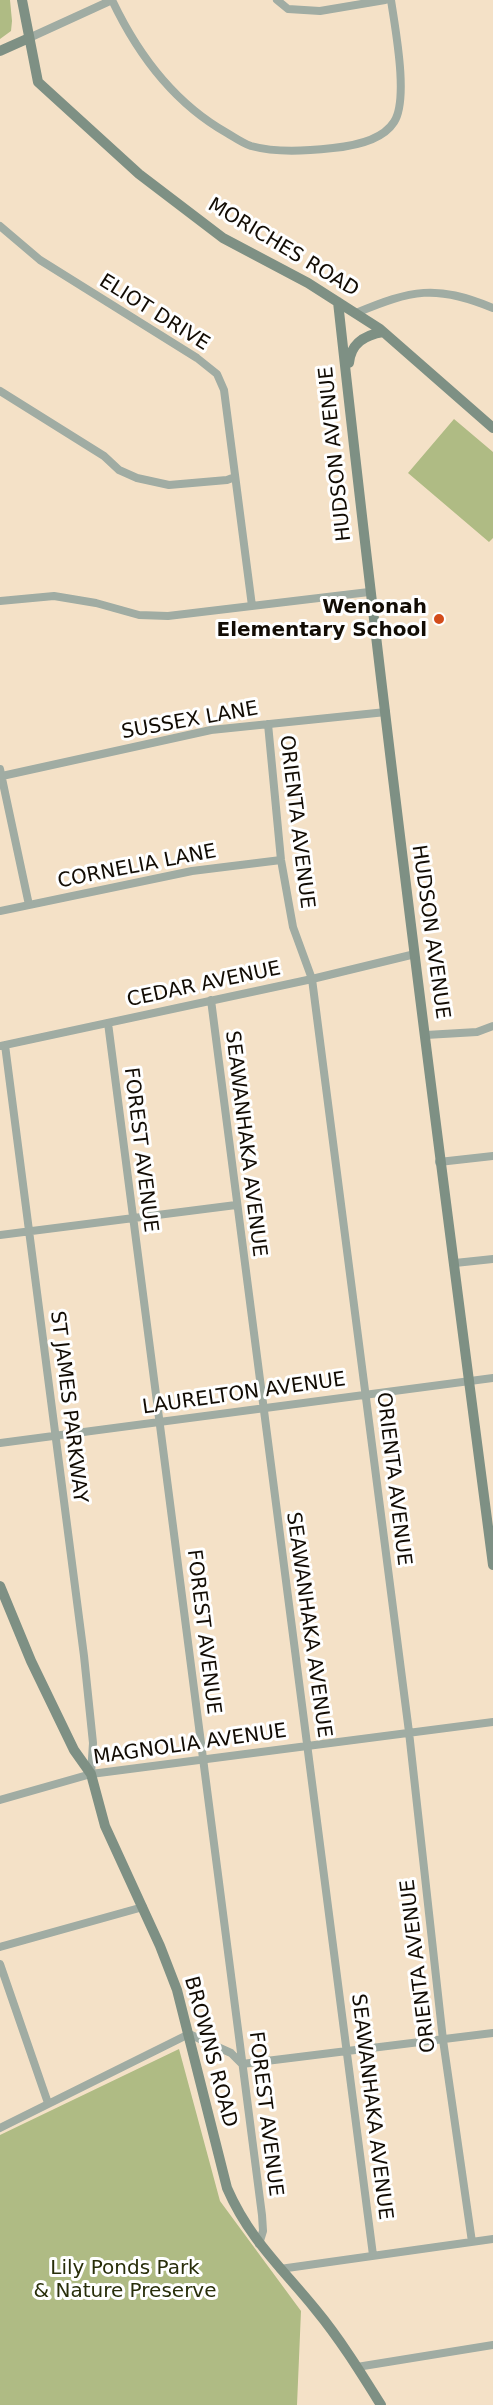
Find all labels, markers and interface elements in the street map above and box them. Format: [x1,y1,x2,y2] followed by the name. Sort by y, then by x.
[203,193,363,303] street label: MORICHES ROAD
[94,270,214,356] street label: ELIOT DRIVE
[315,365,357,543] street label: HUDSON AVENUE
[217,596,427,643] place label: Wenonah Elementary School
[432,612,446,626] marker: Wenonah Elementary School
[120,697,260,745] street label: SUSSEX LANE
[273,734,319,910] street label: ORIENTA AVENUE
[56,840,218,894] street label: CORNELIA LANE
[406,843,454,1021] street label: HUDSON AVENUE
[125,957,283,1013] street label: CEDAR AVENUE
[219,1030,271,1258] street label: SEAWANHAKA AVENUE
[118,1066,162,1234] street label: FOREST AVENUE
[44,1310,92,1504] street label: ST JAMES PARKWAY
[141,1368,347,1420] street label: LAURELTON AVENUE
[370,1391,416,1567] street label: ORIENTA AVENUE
[280,1511,336,1739] street label: SEAWANHAKA AVENUE
[181,1548,225,1716] street label: FOREST AVENUE
[92,1720,288,1770] street label: MAGNOLIA AVENUE
[396,1878,442,2054] street label: ORIENTA AVENUE
[178,1974,242,2130] street label: BROWNS ROAD
[345,1993,397,2221] street label: SEAWANHAKA AVENUE
[243,2030,287,2198] street label: FOREST AVENUE
[33,2257,217,2304] park label: Lily Ponds Park & Nature Preserve

